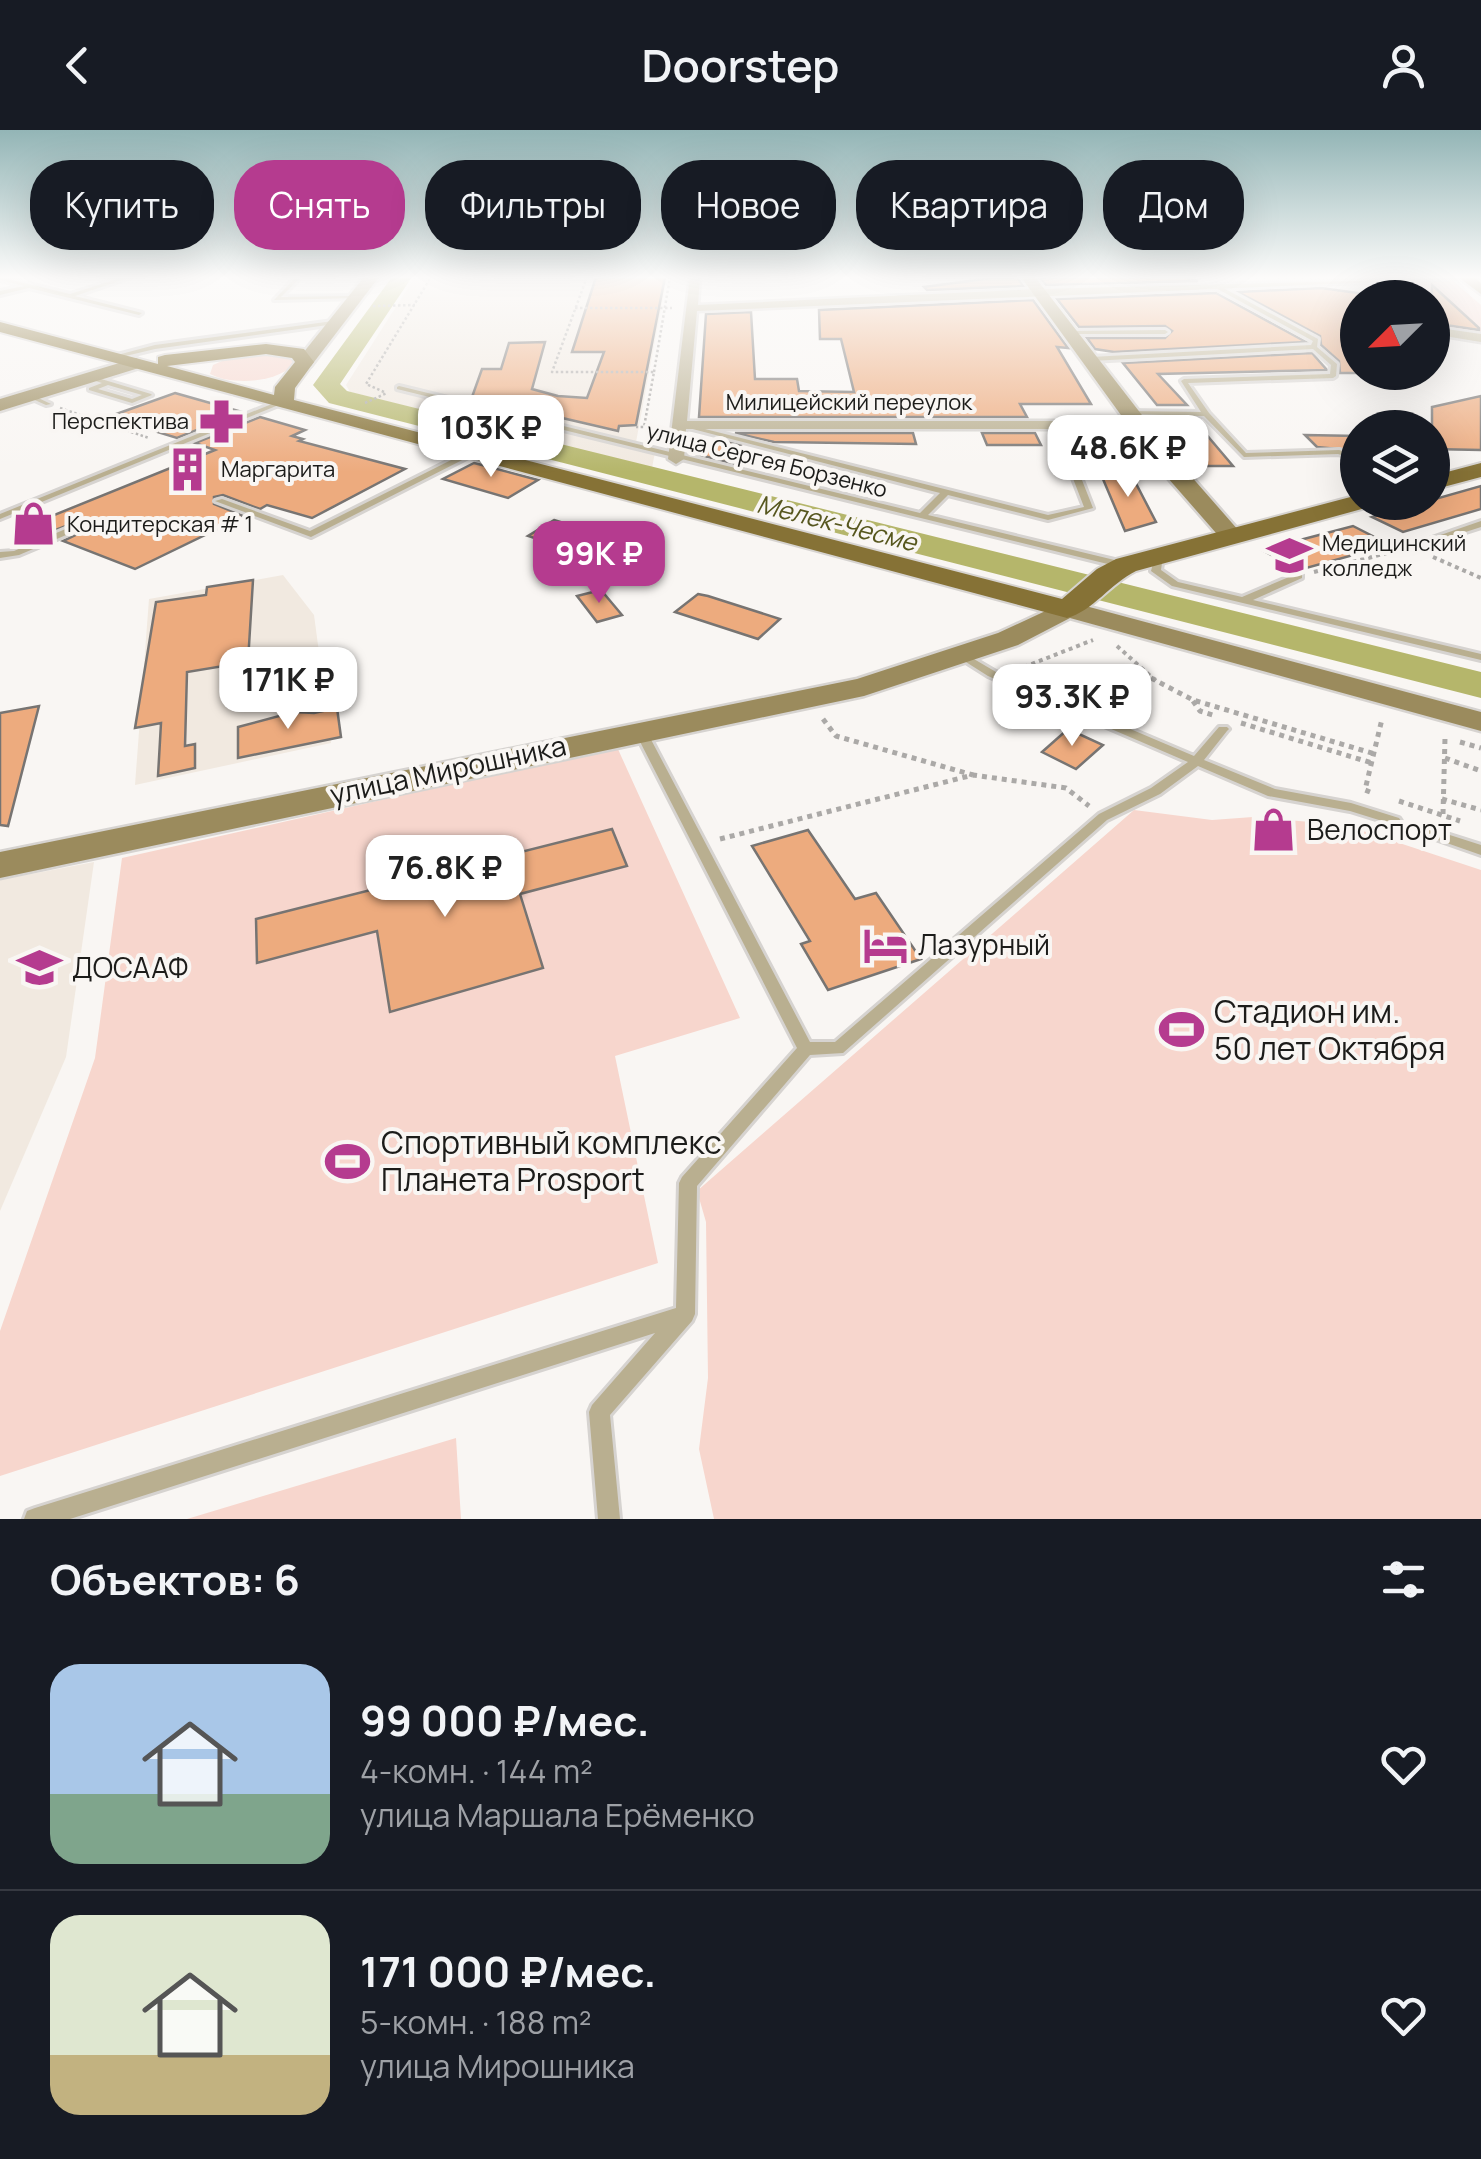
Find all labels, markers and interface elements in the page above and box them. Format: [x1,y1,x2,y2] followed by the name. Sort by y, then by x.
[642,34,839,96] text: Doorstep
[50,38,105,93] icon: back
[1376,38,1431,93] icon: person
[30,160,214,250] chip: Купить
[234,160,405,250] chip: Снять
[425,160,641,250] chip: Фильтры
[661,160,836,250] chip: Новое
[856,160,1083,250] chip: Квартира
[1103,160,1244,250] chip: Дом
[1340,280,1450,390] north arrow
[1340,280,1450,520] map controls
[726,387,973,417] street label: Милицейский переулок
[410,395,572,480] pin: 103K ₽
[198,397,246,445] pharmacy icon: Перспектива
[440,405,542,449] text: 103K ₽
[52,406,189,436] place label: Перспектива
[1340,410,1450,520] button: layers
[1036,415,1220,500] pin: 48.6K ₽
[643,416,891,504] street label: улица Сергея Борзенко
[1069,425,1187,469] text: 48.6K ₽
[164,445,212,493] building icon: Маргарита
[221,454,335,484] place label: Маргарита
[754,486,922,560] water label: Мелек-Чесме
[10,500,58,548] shop icon: Кондитерская # 1
[67,509,253,539] place label: Кондитерская # 1
[529,521,669,606] pin: 99K ₽
[1322,528,1466,583] place label: Медицинский колледж
[555,531,643,575] text: 99K ₽
[1265,532,1313,580] school or university icon: Медицинский колледж
[207,647,369,732] pin: 171K ₽
[241,657,335,701] text: 171K ₽
[980,664,1164,749] pin: 93.3K ₽
[1014,674,1130,718] text: 93.3K ₽
[326,725,569,813] street label: улица Мирошника
[1250,806,1298,854] shop icon: Велоспорт
[1307,810,1452,848] place label: Велоспорт
[353,835,537,920] pin: 76.8K ₽
[388,845,502,889] text: 76.8K ₽
[861,921,909,969] hotel icon: Лазурный
[918,925,1050,963] place label: Лазурный
[15,944,63,992] school or university icon: ДОСААФ
[72,948,188,986] place label: ДОСААФ
[1214,989,1445,1070] place label: Стадион им. 50 лет Октября
[1157,1006,1205,1054] sports icon: Стадион им. 50 лет Октября
[381,1120,722,1201] place label: Спортивный комплекс Планета Prosport
[324,1137,372,1185] sports icon: Спортивный комплекс Планета Prosport
[50,1550,300,1608] text: Объектов: 6
[1376,1552,1431,1607] icon: filters
[360,1691,649,1749] text: 99 000 ₽/мес.
[130,1704,250,1824] icon: home
[1376,1737,1431,1792] icon: heart
[360,1749,593,1793] text: 4-комн. · 144 m²
[360,1793,755,1837] text: улица Маршала Ерёменко
[360,1942,656,2000] text: 171 000 ₽/мес.
[130,1955,250,2075] icon: home
[1376,1988,1431,2043] icon: heart
[360,2000,592,2044] text: 5-комн. · 188 m²
[360,2044,635,2088] text: улица Мирошника

